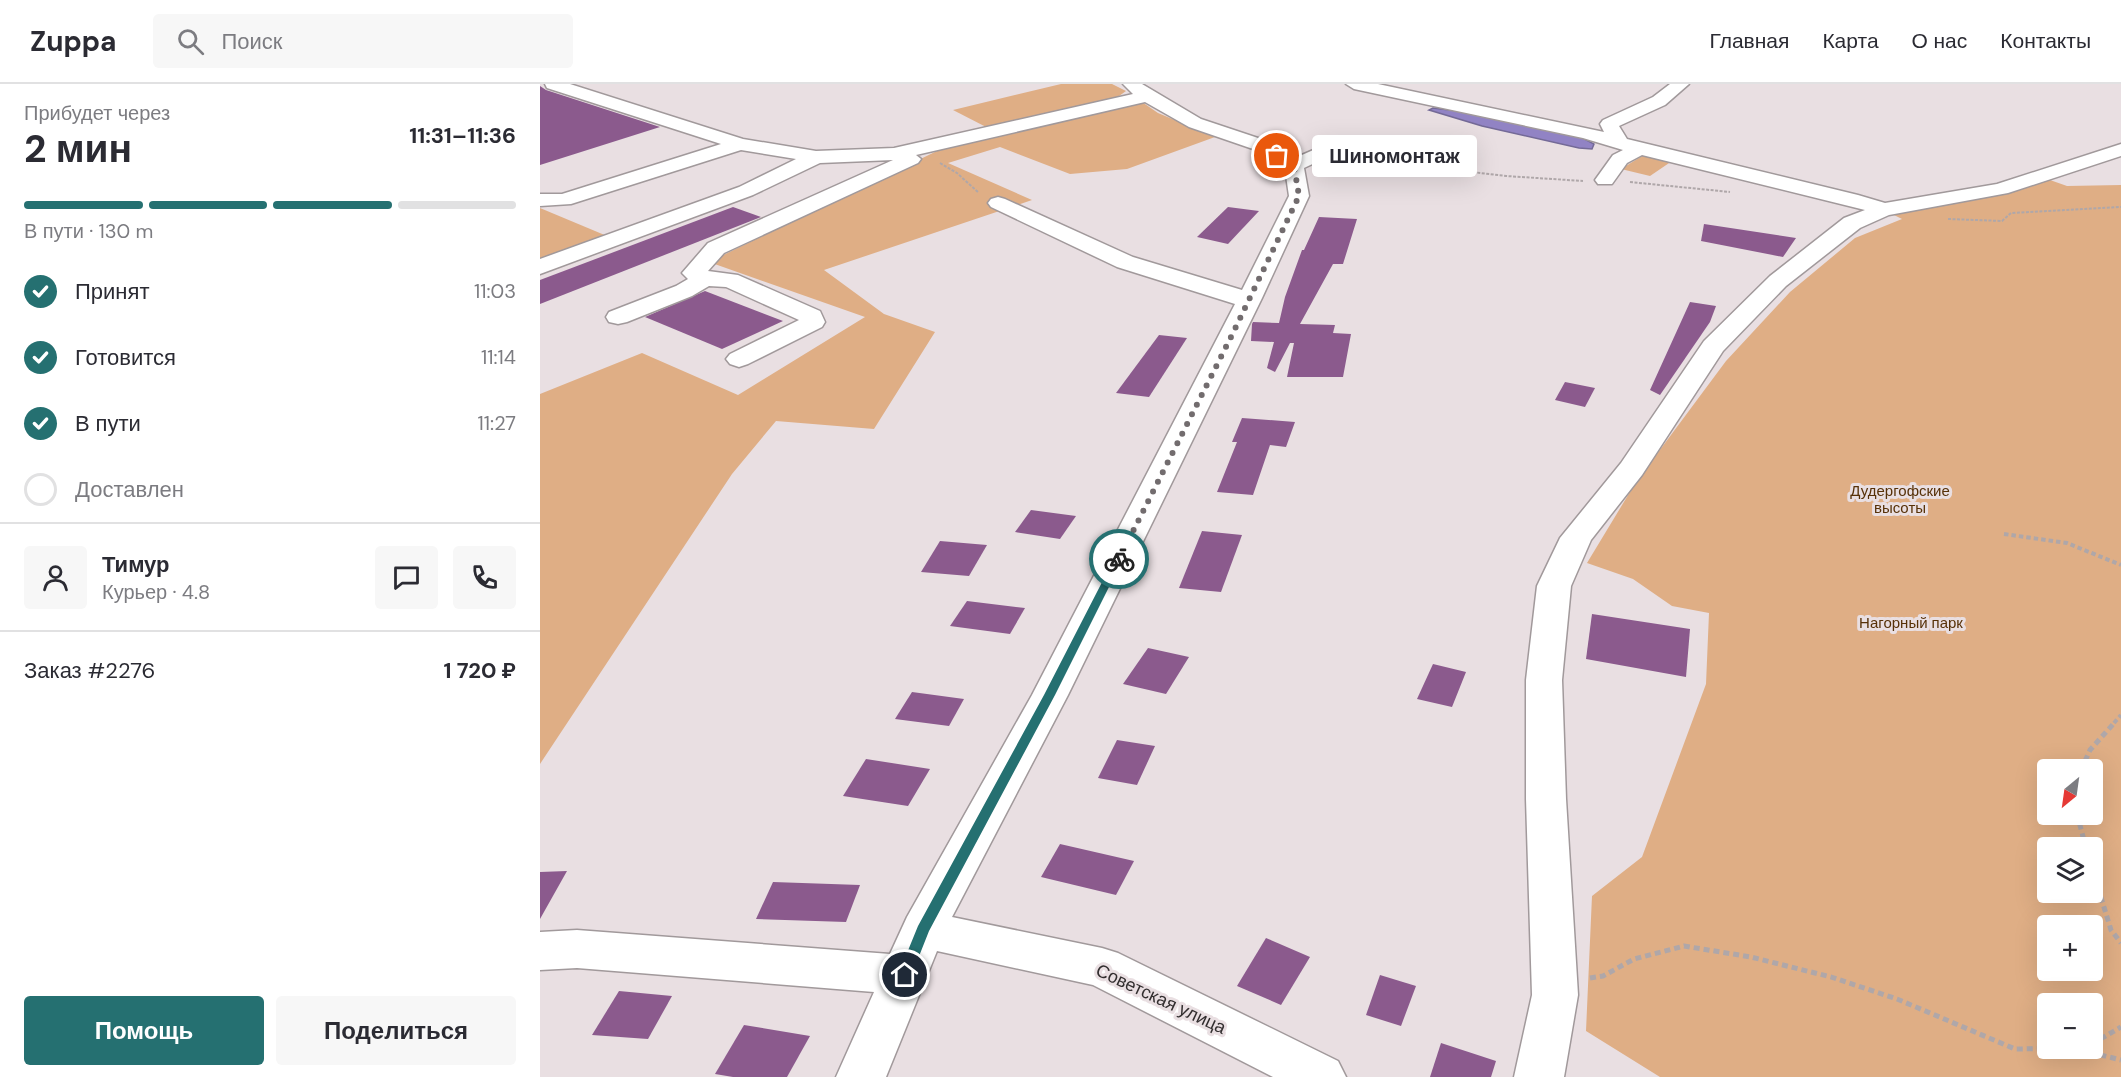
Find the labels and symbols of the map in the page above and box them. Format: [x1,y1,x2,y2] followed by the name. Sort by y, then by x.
[1251,130,1302,181] pin
[1313,135,1478,177] callout: Шиномонтаж
[1850,481,1950,518] park label: Дудергофские высоты
[1089,529,1149,589] courier
[1859,613,1963,633] park label: Нагорный парк
[2037,759,2103,825] north arrow
[879,949,930,1000] pin
[1092,958,1231,1040] street label: Советская улица

